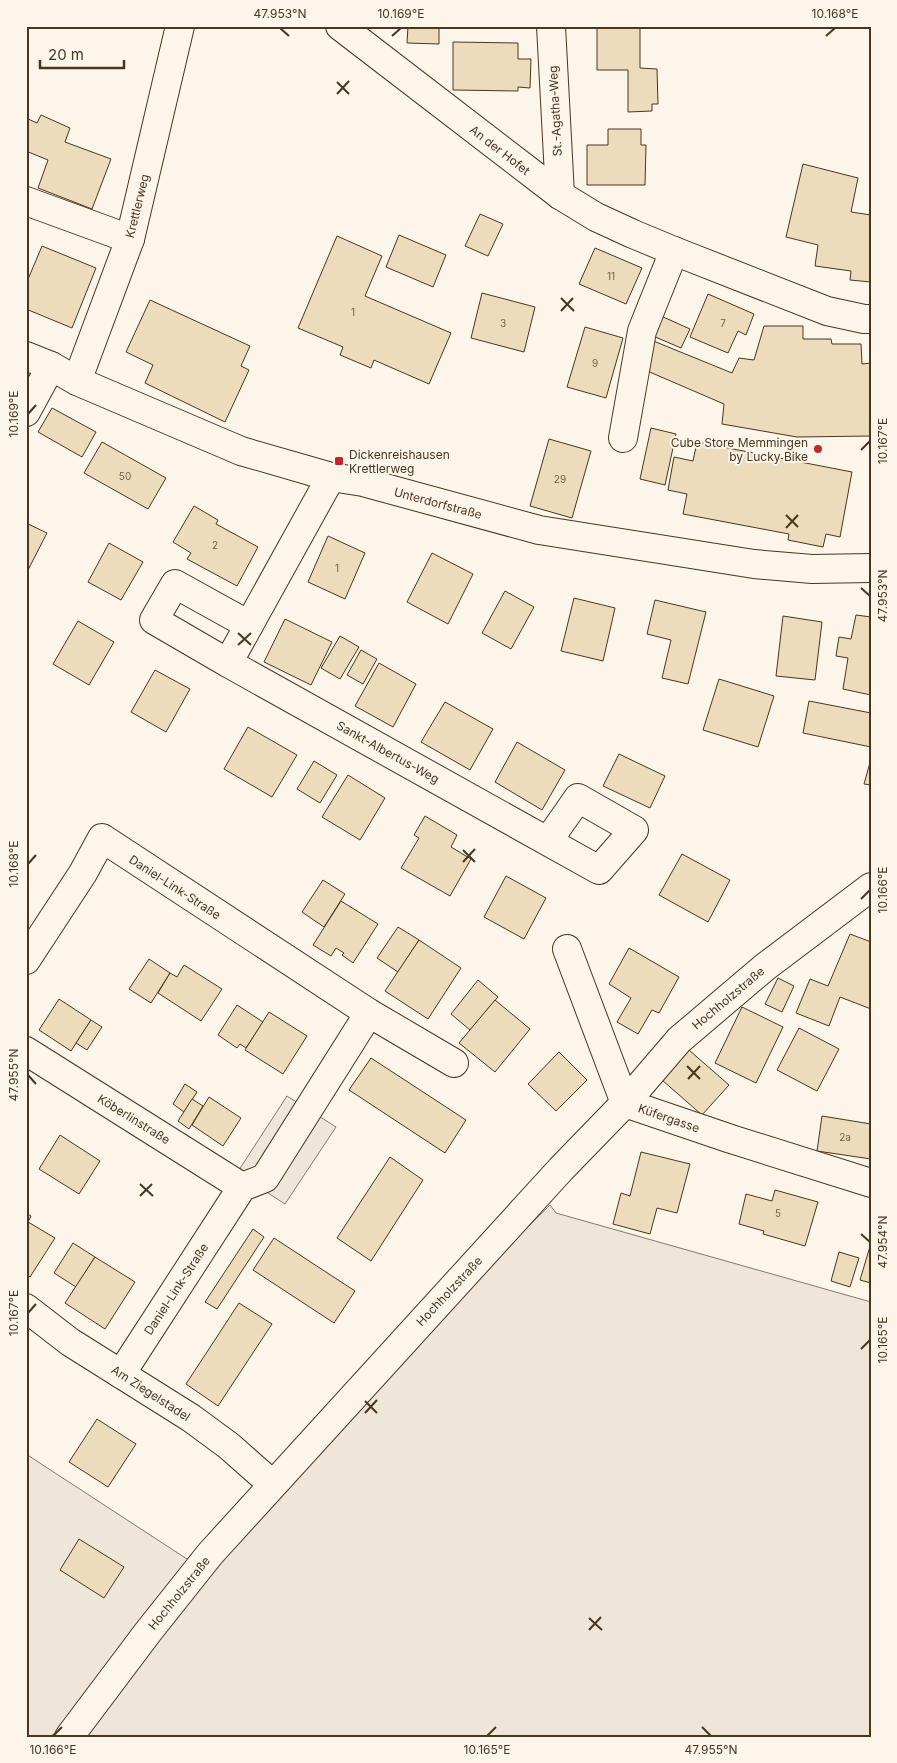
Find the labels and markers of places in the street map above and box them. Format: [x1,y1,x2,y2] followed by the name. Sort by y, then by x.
[671,435,808,464] place label: Cube Store Memmingen by Lucky Bike
[812,443,824,455] marker: Cube Store Memmingen by Lucky Bike
[349,447,450,476] place label: Dickenreishausen Krettlerweg
[333,455,345,467] marker: Dickenreishausen Krettlerweg

